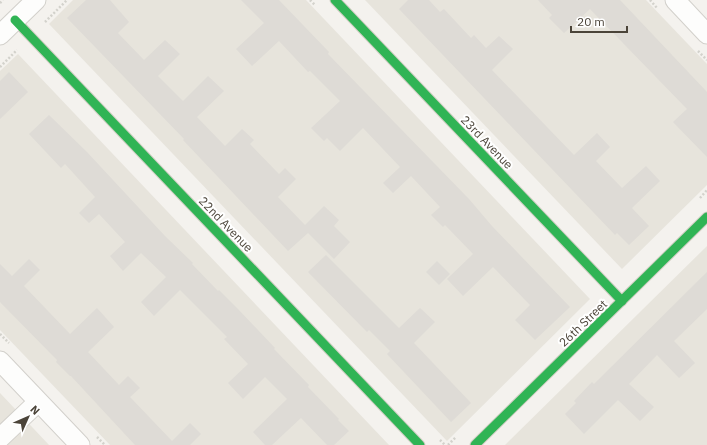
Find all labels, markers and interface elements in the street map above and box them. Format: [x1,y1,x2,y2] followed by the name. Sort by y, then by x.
[571,8,627,34] scale bar
[577,14,605,29] text: 20 m
[458,112,517,172] street label: 23rd Avenue
[196,193,256,255] street label: 22nd Avenue
[556,296,610,350] street label: 26th Street
[8,397,48,437] north arrow
[27,402,43,418] text: N

